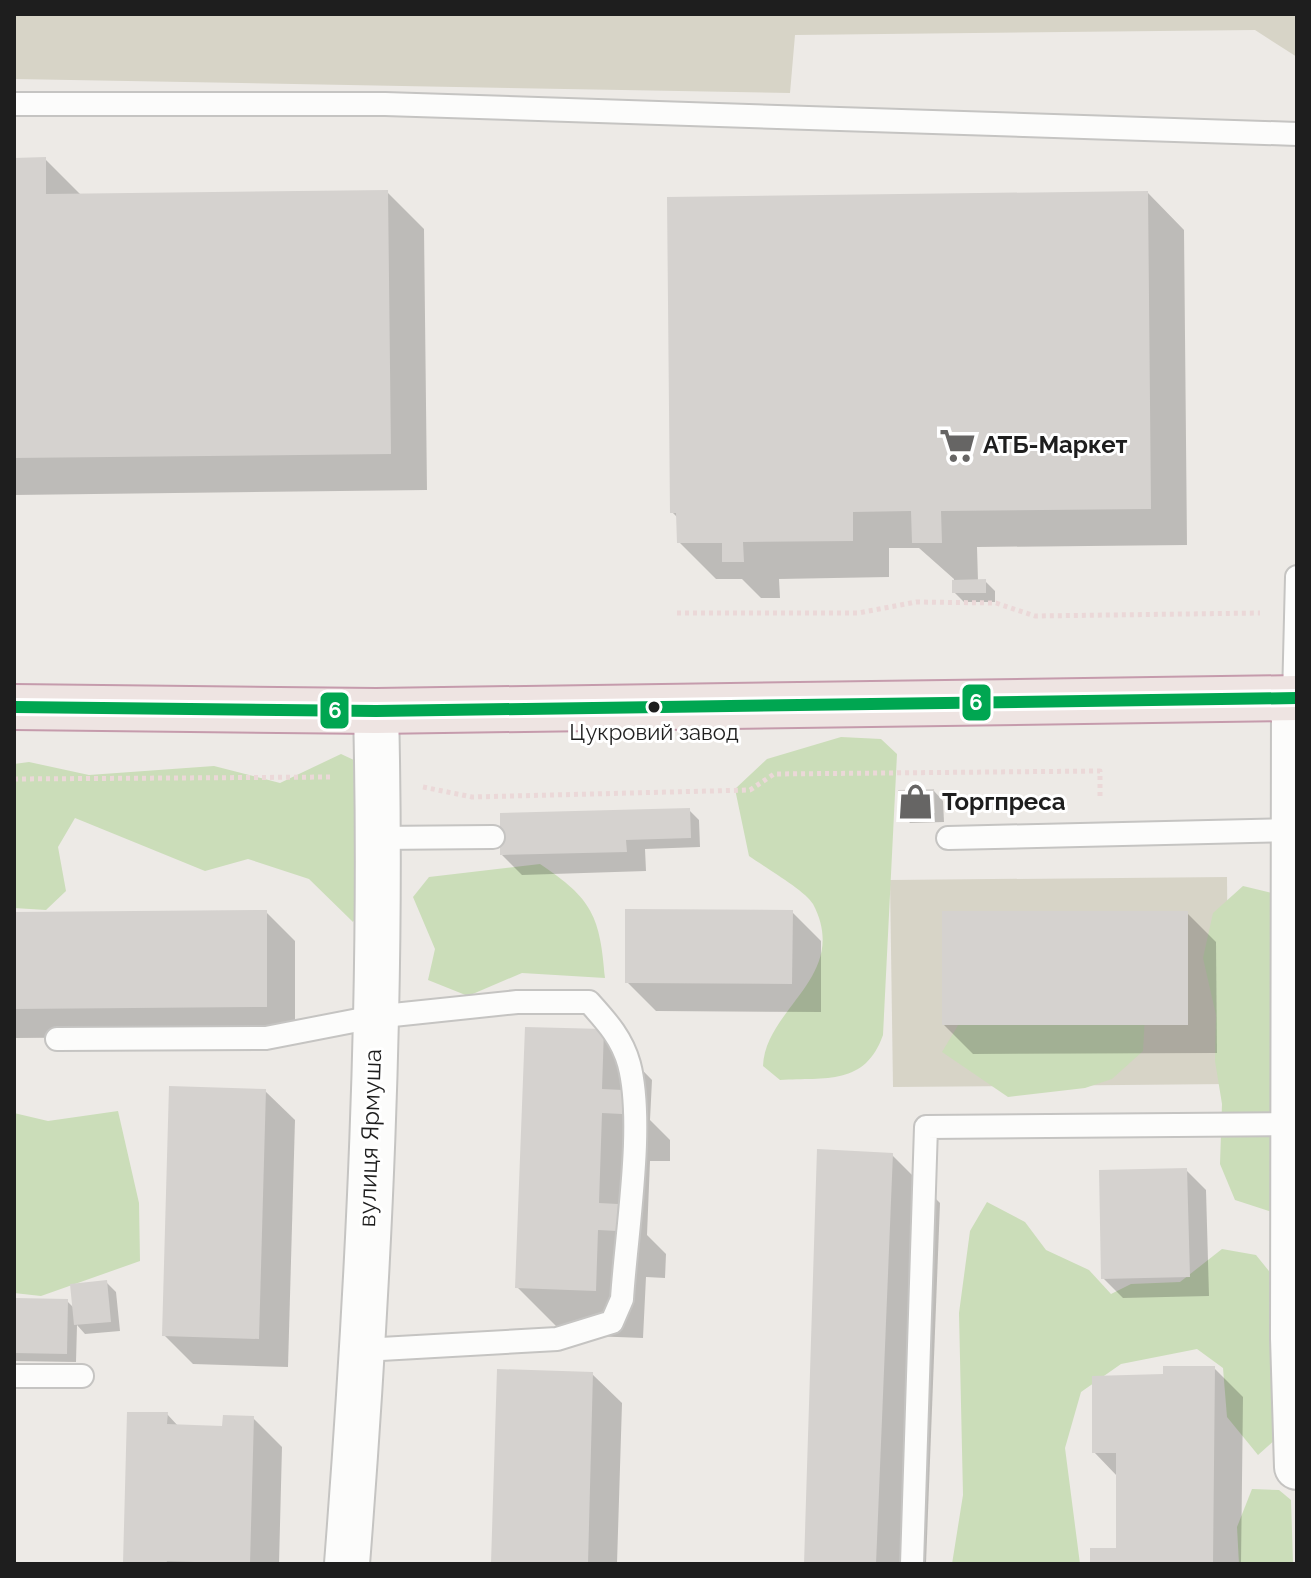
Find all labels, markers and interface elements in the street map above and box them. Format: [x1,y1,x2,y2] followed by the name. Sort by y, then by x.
[938,426,976,464] supermarket icon: АТБ-Маркет
[983,430,1128,459] place label: АТБ-Маркет
[961,683,992,722] line badge: 6
[969,689,983,715] text: 6
[319,691,350,730] line badge: 6
[328,697,342,723] text: 6
[646,699,662,715] marker: Цукровий завод
[569,719,739,745] place label: Цукровий завод
[897,783,935,821] shop icon: Торгпреса
[942,787,1066,816] place label: Торгпреса
[352,1048,387,1228] street label: вулиця Ярмуша

